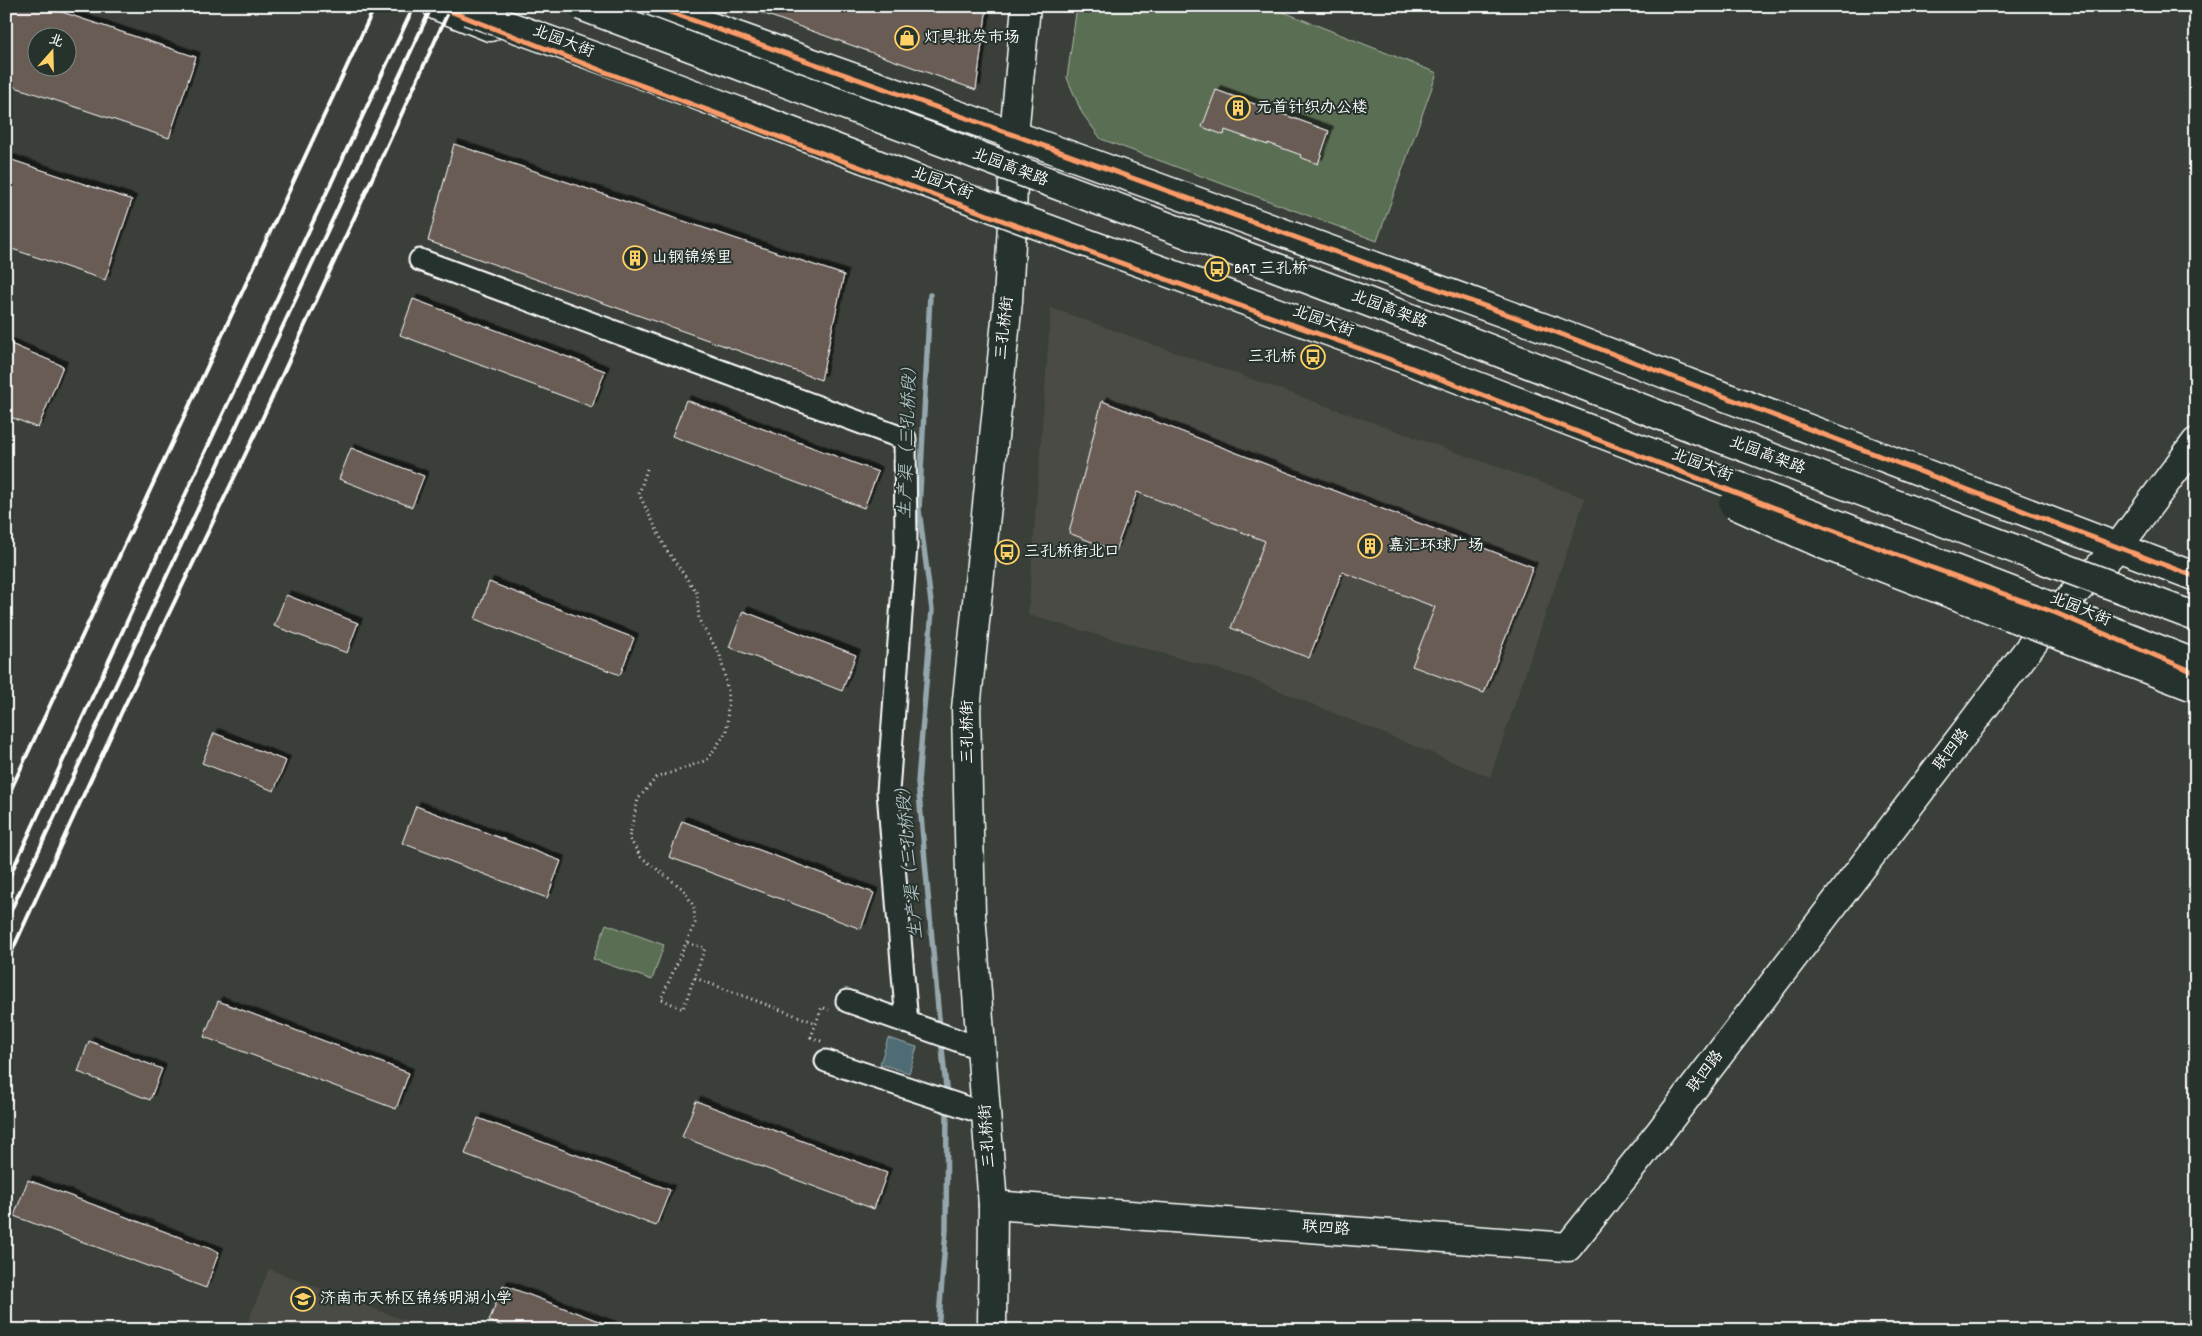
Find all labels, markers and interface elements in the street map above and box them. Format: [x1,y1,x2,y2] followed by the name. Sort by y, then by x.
[529,20,597,64] street label: 北园大街
[894,25,920,51] shop icon: 灯具批发市场
[924,27,1020,50] place label: 灯具批发市场
[28,28,78,78] north arrow
[46,30,66,53] text: 北
[1225,95,1251,121] building icon: 元首针织办公楼
[1256,97,1368,120] place label: 元首针织办公楼
[969,143,1051,193] street label: 北园高架路
[908,162,976,206] street label: 北园大街
[622,245,648,271] building icon: 山钢锦绣里
[652,247,732,270] place label: 山钢锦绣里
[1204,256,1230,282] bus stop icon: BRT 三孔桥
[1234,258,1307,281] place label: BRT 三孔桥
[1348,285,1430,335] street label: 北园高架路
[990,295,1020,361] street label: 三孔桥街
[1289,300,1357,344] street label: 北园大街
[1300,344,1326,370] bus stop icon: 三孔桥
[1248,346,1296,369] place label: 三孔桥
[894,357,924,519] water label: 生产渠（三孔桥段）
[1726,431,1808,481] street label: 北园高架路
[1668,444,1736,488] street label: 北园大街
[1357,533,1383,559] building icon: 嘉汇环球广场
[1388,535,1484,558] place label: 嘉汇环球广场
[994,539,1020,565] bus stop icon: 三孔桥街北口
[1024,541,1120,564] place label: 三孔桥街北口
[2046,587,2114,633] street label: 北园大街
[957,700,980,764] street label: 三孔桥街
[1928,724,1976,776] street label: 联四路
[891,776,931,940] water label: 生产渠（三孔桥段）
[1682,1046,1730,1098] street label: 联四路
[974,1103,1002,1169] street label: 三孔桥街
[1301,1216,1351,1242] street label: 联四路
[290,1286,316,1312] school or university icon: 济南市天桥区锦绣明湖小学
[320,1288,512,1311] place label: 济南市天桥区锦绣明湖小学

